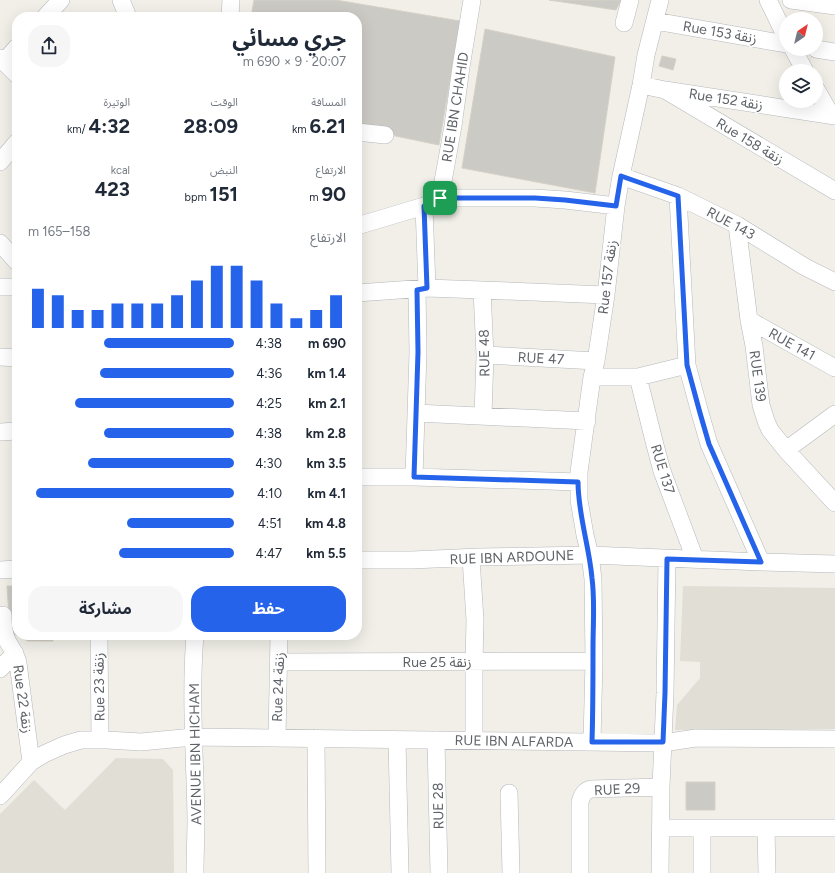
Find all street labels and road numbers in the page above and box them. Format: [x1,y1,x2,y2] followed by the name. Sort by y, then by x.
[682,18,758,47] street label: Rue 153 زنقة
[438,51,473,163] street label: RUE IBN CHAHID
[688,85,764,114] street label: Rue 152 زنقة
[713,115,787,168] street label: Rue 158 زنقة
[704,204,758,243] street label: RUE 143
[595,239,620,315] street label: Rue 157 زنقة
[765,325,818,364] street label: RUE 141
[476,329,493,377] street label: RUE 48
[517,349,565,368] street label: RUE 47
[745,349,770,403] street label: RUE 139
[647,442,678,497] street label: RUE 137
[449,547,575,568] street label: RUE IBN ARDOUNE
[90,652,109,722] street label: Rue 23 زنقة
[269,652,288,722] street label: Rue 24 زنقة
[402,654,472,671] street label: Rue 25 زنقة
[9,664,36,734] street label: Rue 22 زنقة
[186,683,205,825] street label: AVENUE IBN HICHAM
[454,732,574,751] street label: RUE IBN ALFARDA
[594,780,641,799] street label: RUE 29
[430,782,447,830] street label: RUE 28

